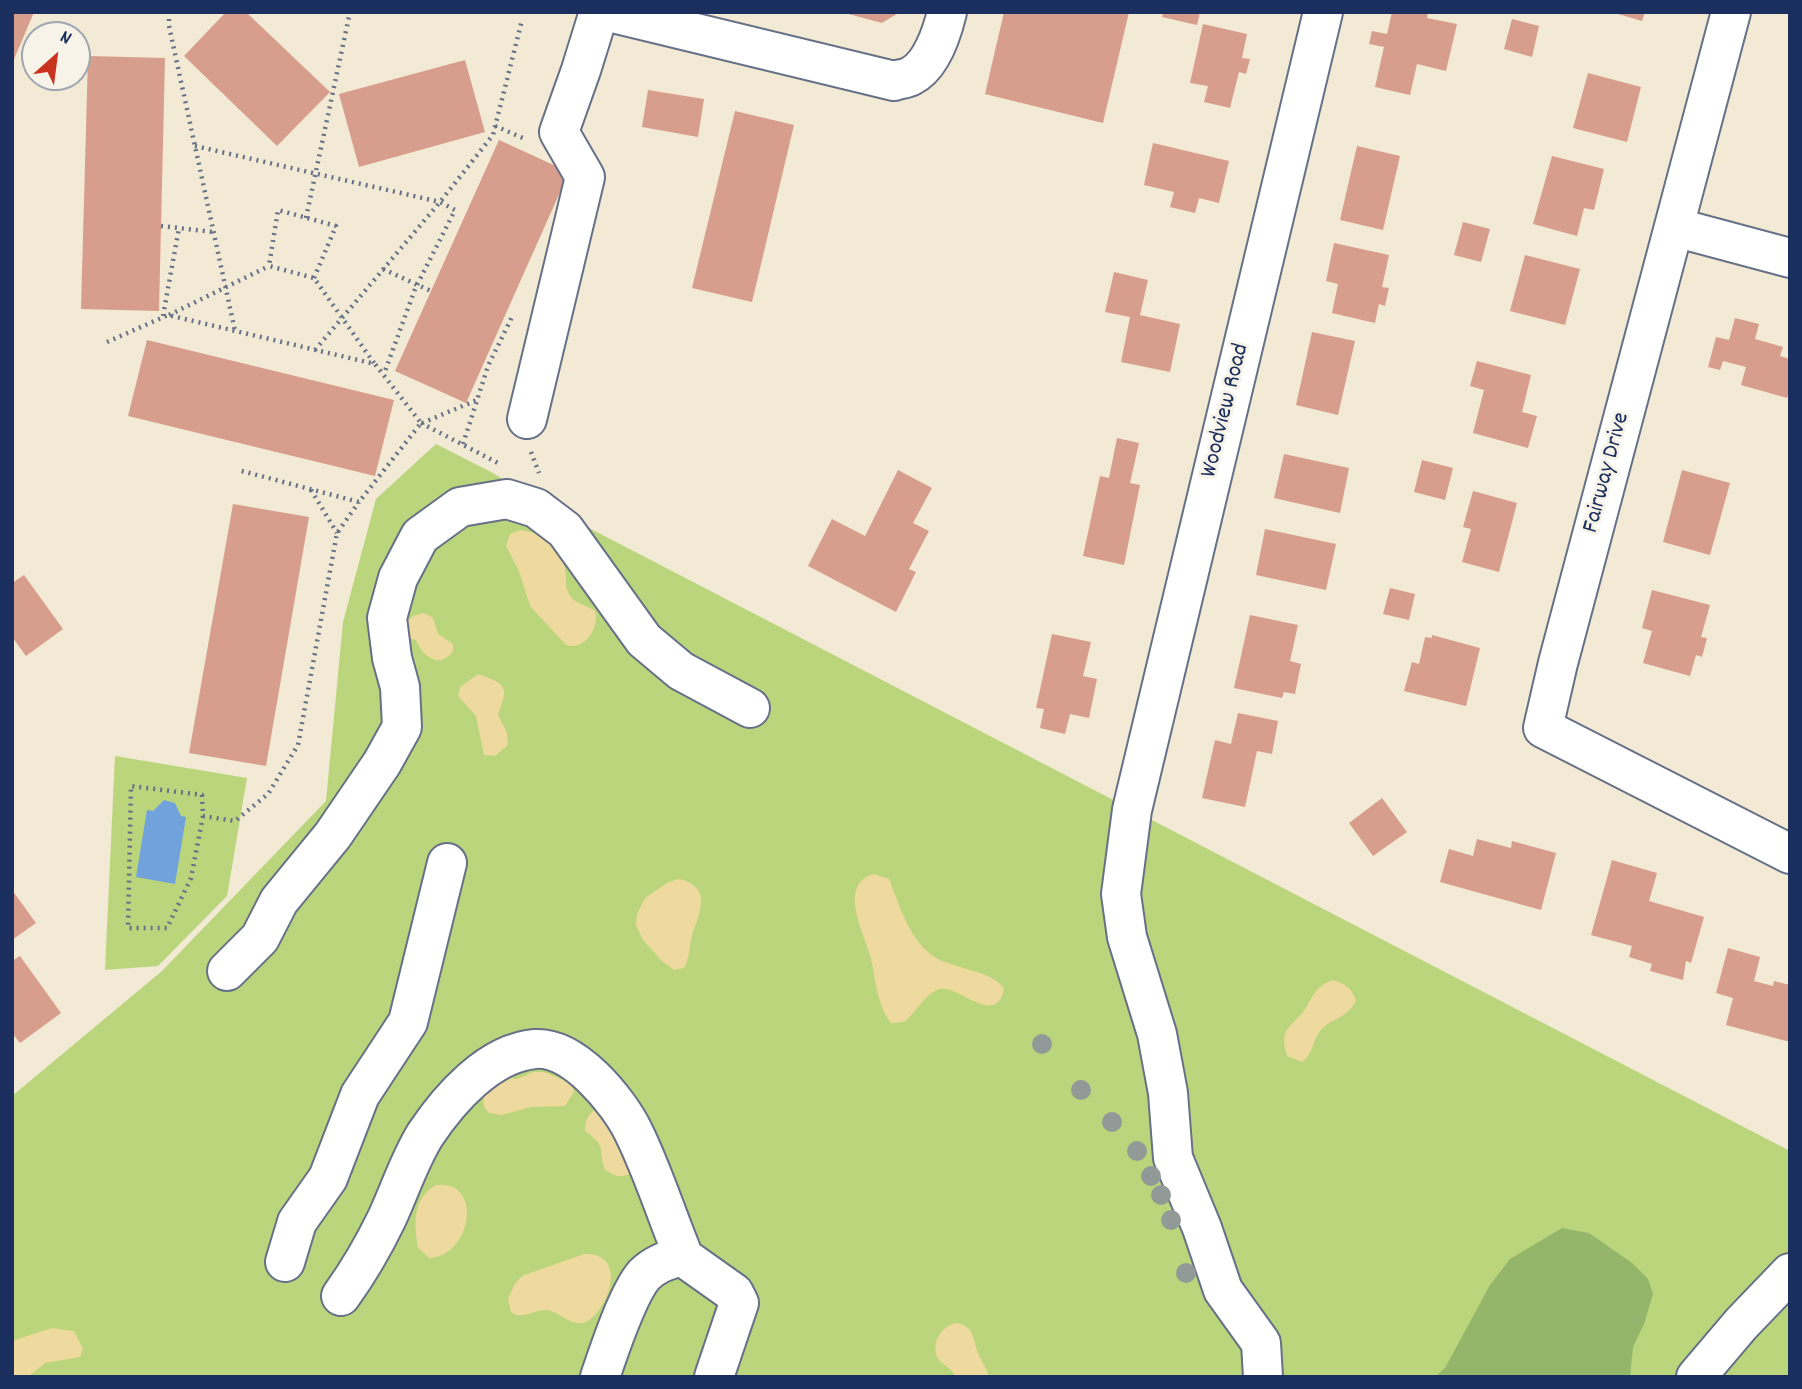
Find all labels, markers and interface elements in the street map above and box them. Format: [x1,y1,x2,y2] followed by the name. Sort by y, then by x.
[21,21,91,91] north arrow
[55,25,76,53] text: N
[1196,341,1258,481] street label: Woodview Road
[1578,410,1638,536] street label: Fairway Drive

